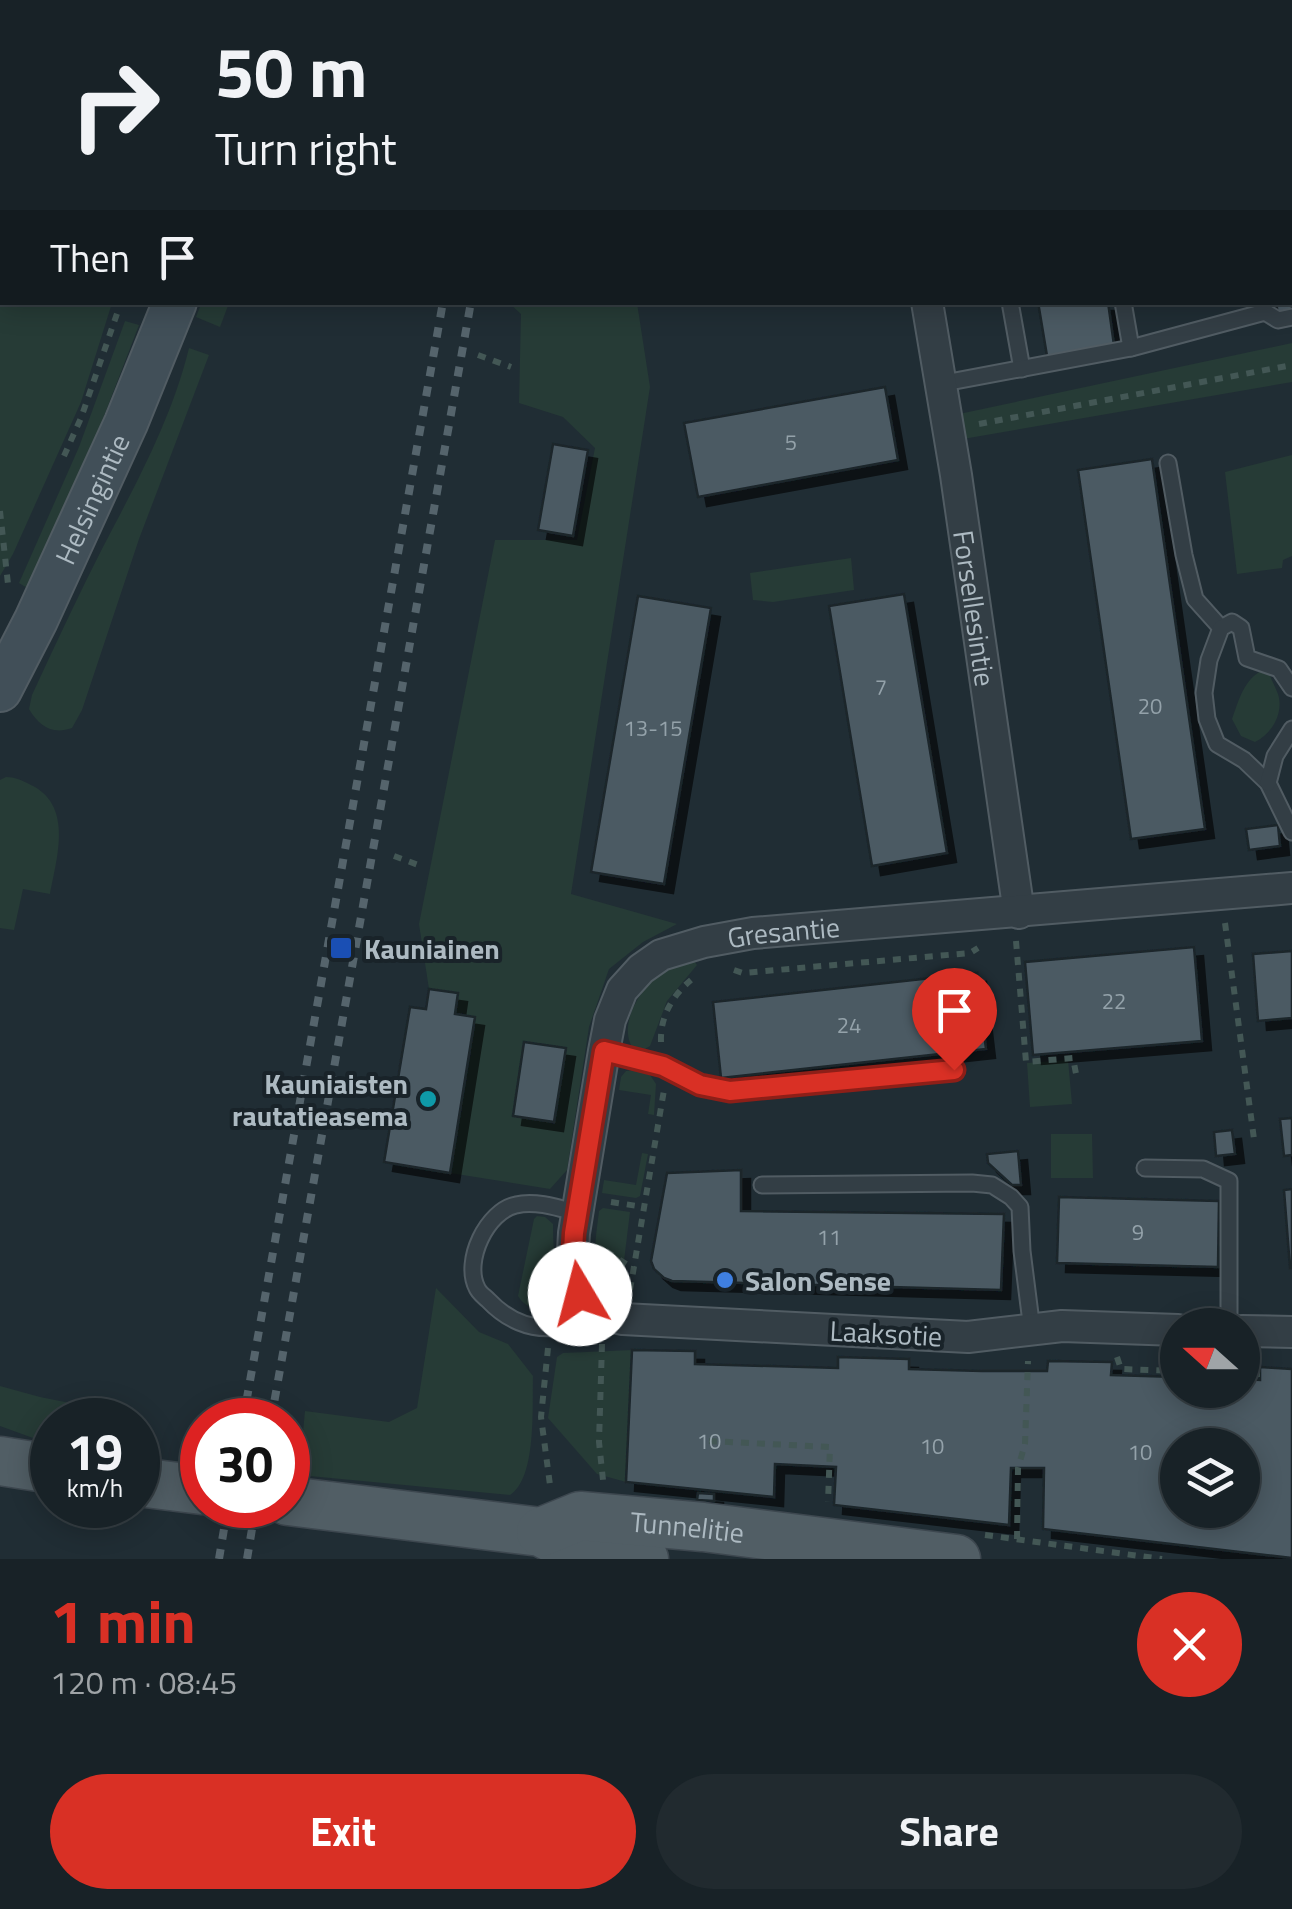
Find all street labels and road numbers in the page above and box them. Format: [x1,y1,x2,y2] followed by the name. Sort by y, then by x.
[43,427,140,571] street label: Helsingintie
[943,527,1008,689] street label: Forsellesintie
[724,904,841,959] street label: Gresantie
[829,1309,943,1357] street label: Laaksotie
[629,1499,747,1554] street label: Tunnelitie

